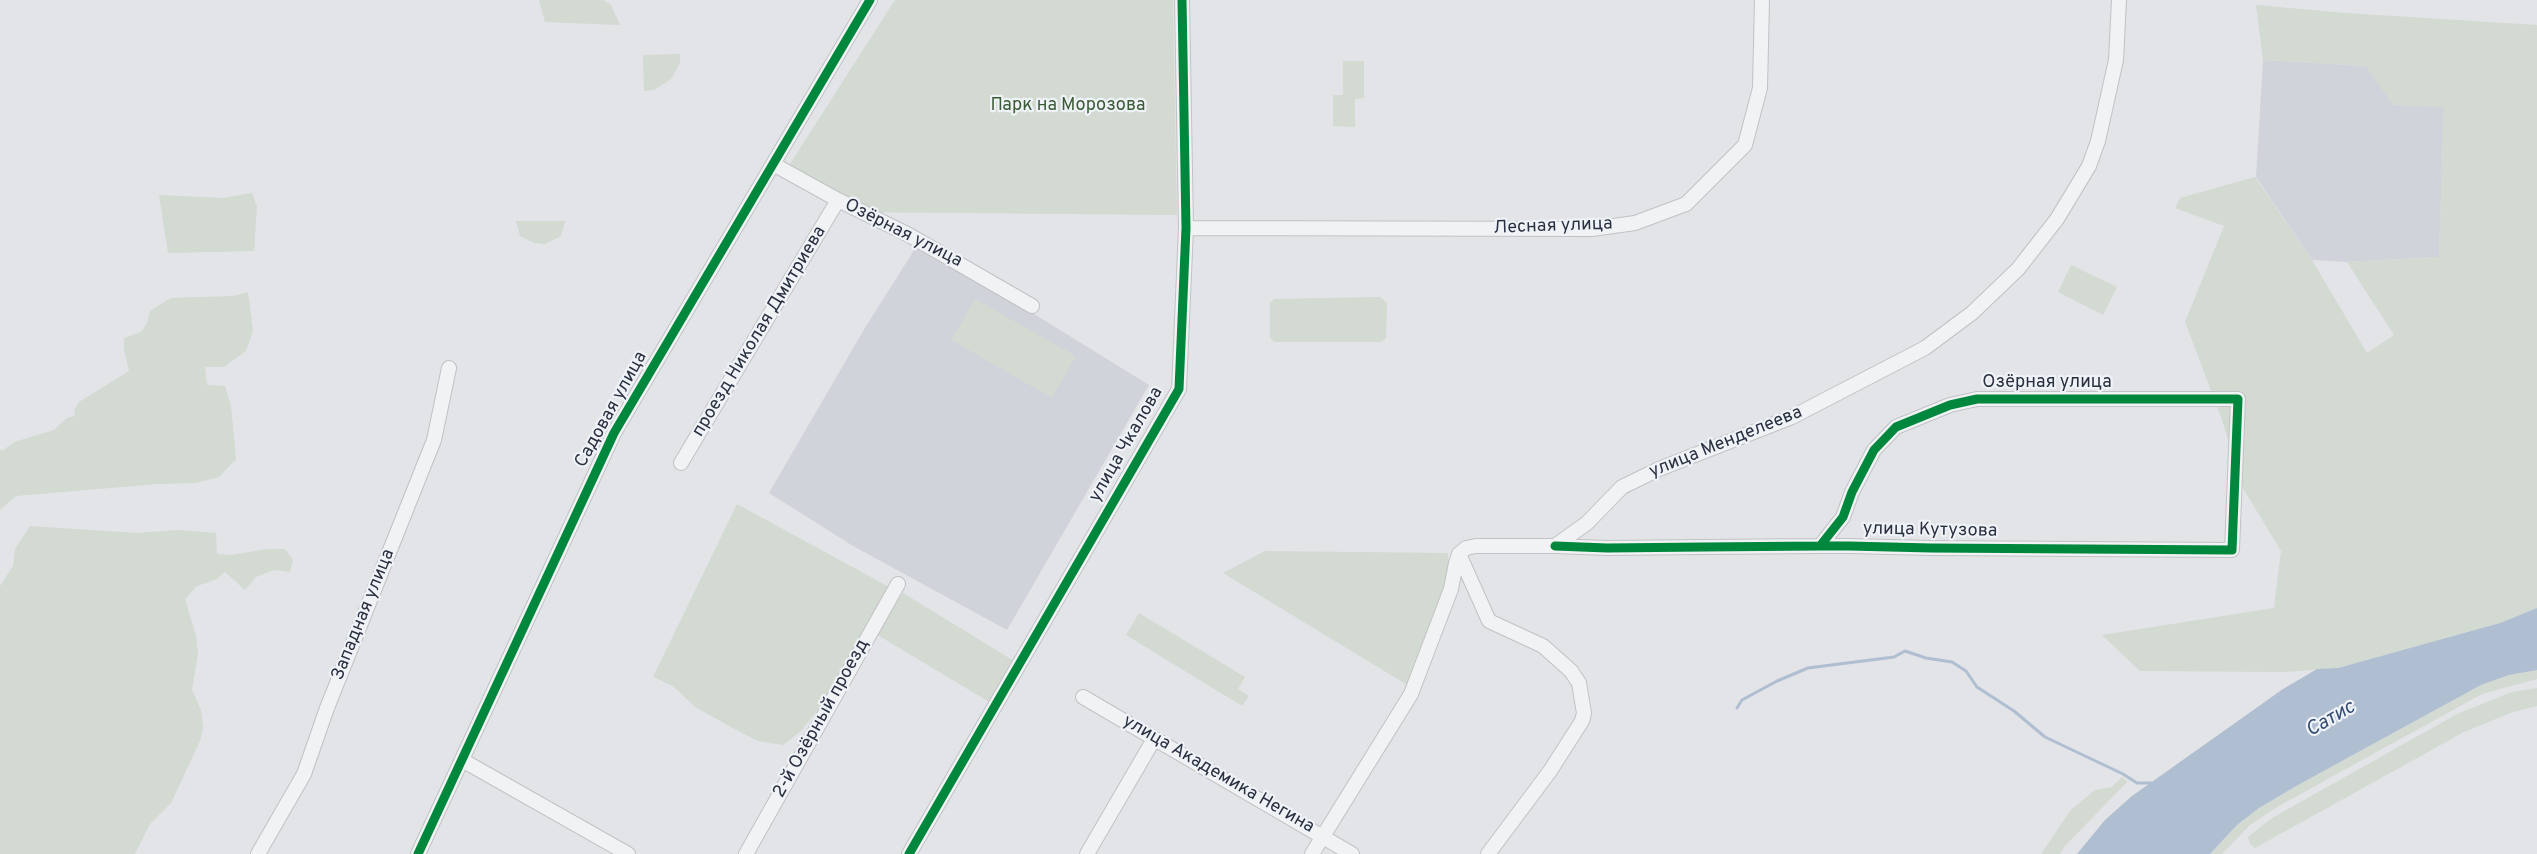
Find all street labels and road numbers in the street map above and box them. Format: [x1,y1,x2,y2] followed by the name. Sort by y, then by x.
[841,195,965,273] street label: Озёрная улица
[1493,214,1613,240] street label: Лесная улица
[688,223,832,441] street label: проезд Николая Дмитриева
[571,348,653,472] street label: Садовая улица
[1982,372,2112,394] street label: Озёрная улица
[1085,384,1169,506] street label: улица Чкалова
[1646,402,1806,484] street label: улица Менделеева
[1863,519,1997,543] street label: улица Кутузова
[328,546,400,684] street label: Западная улица
[769,636,875,802] street label: 2-й Озёрный проезд
[1118,711,1318,839] street label: улица Академика Негина

